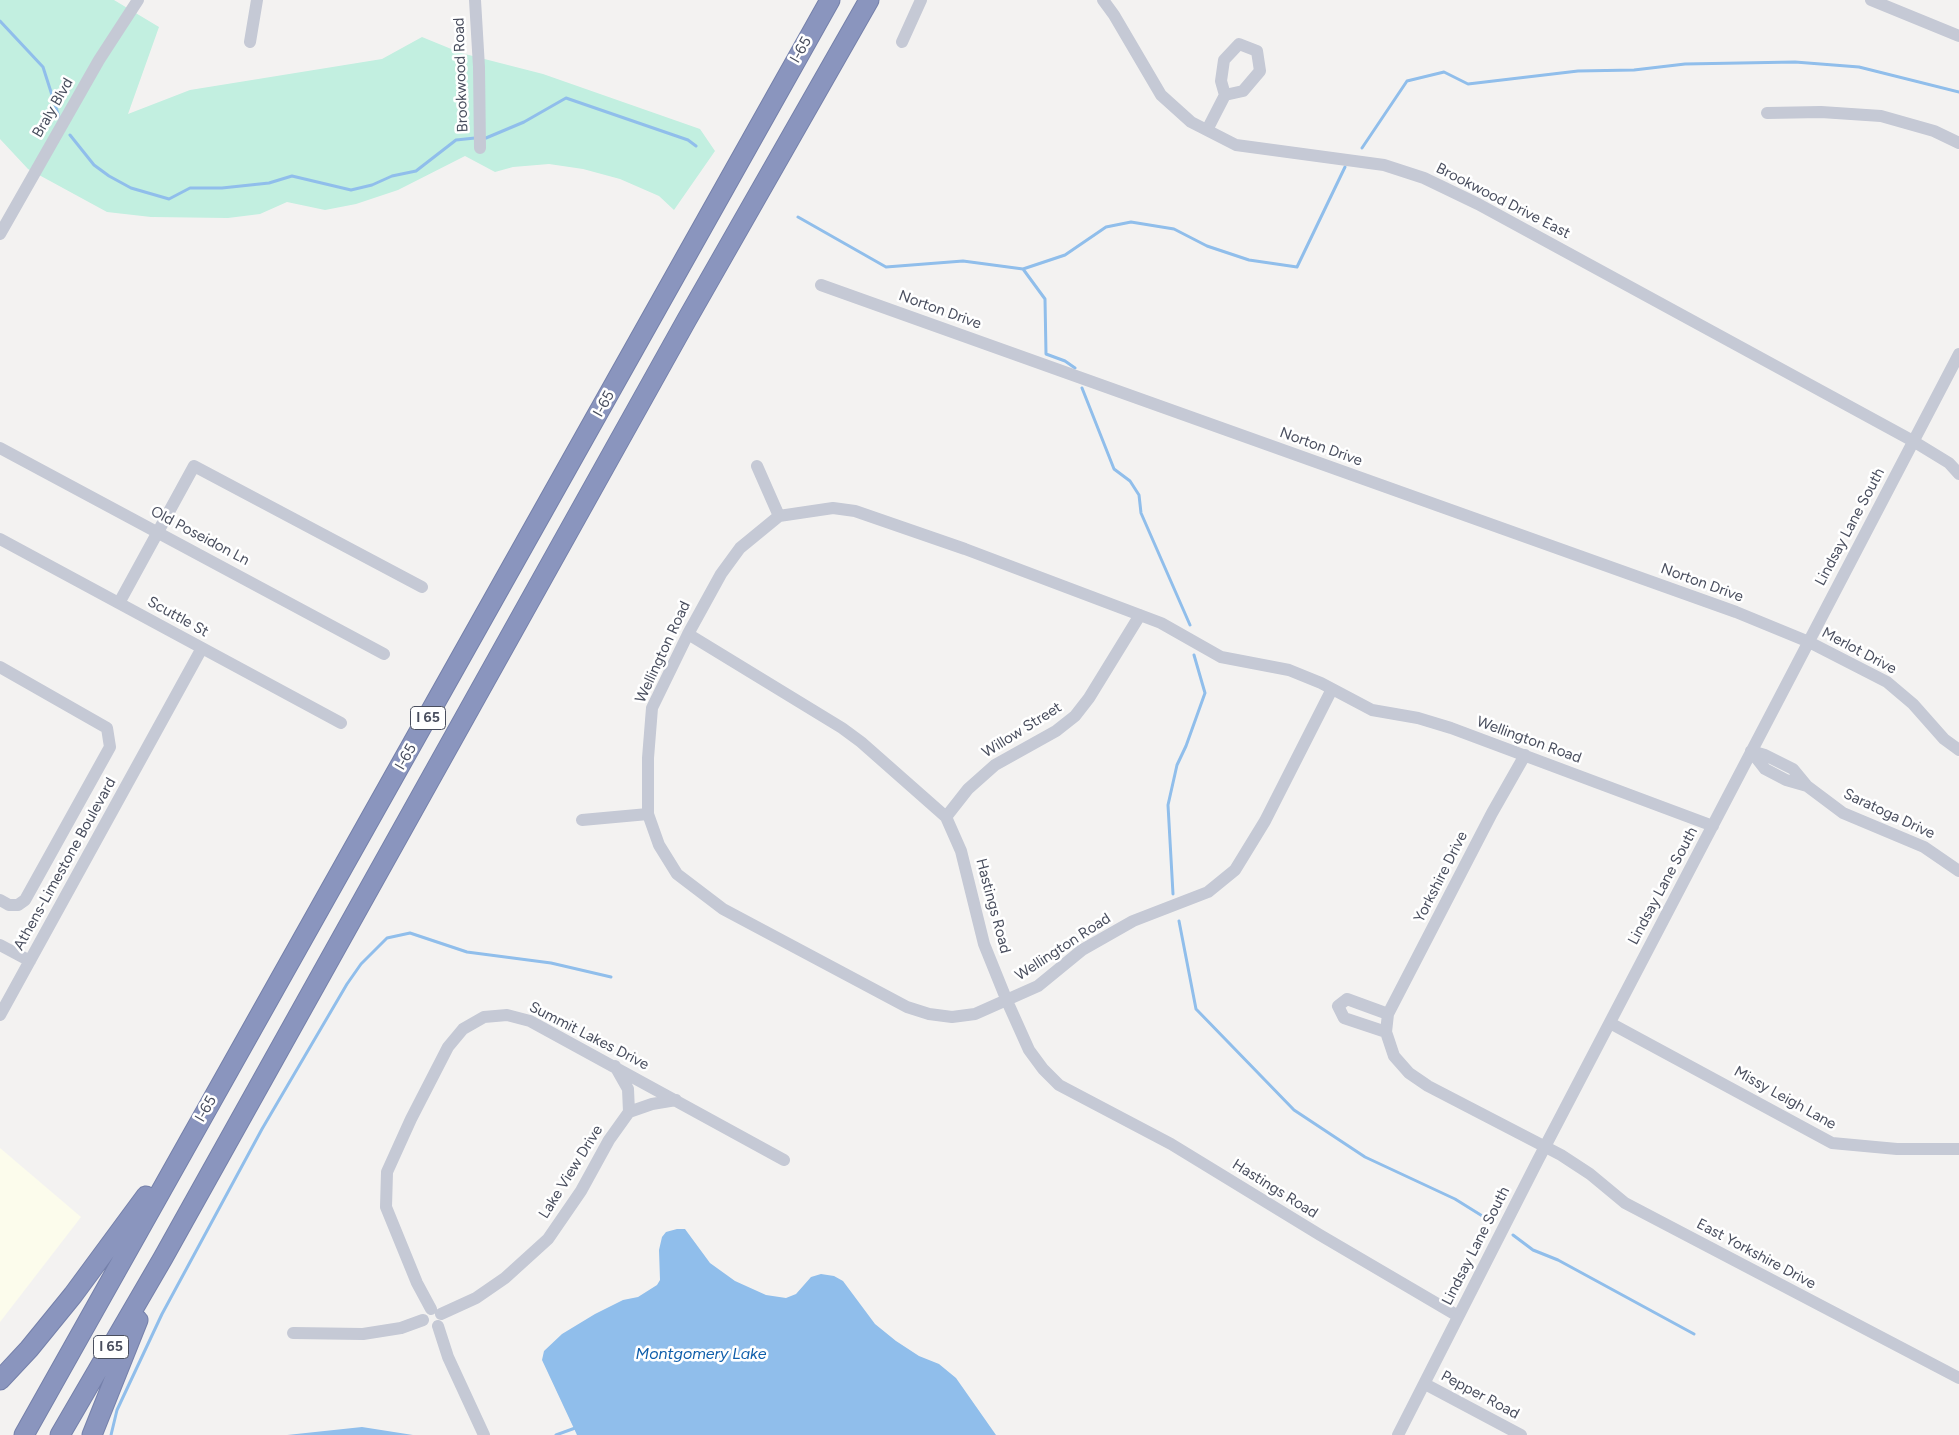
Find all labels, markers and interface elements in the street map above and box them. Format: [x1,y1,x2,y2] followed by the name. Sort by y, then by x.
[450,17,472,133] street label: Brookwood Road
[786,34,816,66] street label: I-65
[29,75,77,141] street label: Braly Blvd
[1433,159,1573,243] street label: Brookwood Drive East
[896,287,984,333] street label: Norton Drive
[589,388,619,420] street label: I-65
[1277,424,1365,470] street label: Norton Drive
[1811,465,1889,589] street label: Lindsay Lane South
[148,502,252,570] street label: Old Poseidon Ln
[1658,560,1746,606] street label: Norton Drive
[144,593,212,641] street label: Scuttle St
[632,598,694,706] street label: Wellington Road
[1819,624,1899,678] street label: Merlot Drive
[979,698,1065,762] street label: Willow Street
[410,706,446,730] road number: I 65
[1474,713,1584,767] street label: Wellington Road
[391,741,421,773] street label: I-65
[10,775,120,953] street label: Athens-Limestone Boulevard
[1840,785,1938,843] street label: Saratoga Drive
[1624,824,1702,948] street label: Lindsay Lane South
[1410,828,1472,926] street label: Yorkshire Drive
[972,857,1014,955] street label: Hastings Road
[1012,909,1114,985] street label: Wellington Road
[526,998,652,1074] street label: Summit Lakes Drive
[1731,1062,1839,1134] street label: Missy Leigh Lane
[191,1093,221,1125] street label: I-65
[535,1122,607,1222] street label: Lake View Drive
[1229,1156,1321,1222] street label: Hastings Road
[1438,1184,1514,1308] street label: Lindsay Lane South
[1693,1215,1819,1293] street label: East Yorkshire Drive
[94,1335,128,1358] road number: I 65
[636,1344,766,1364] water label: Montgomery Lake
[1438,1367,1522,1423] street label: Pepper Road

